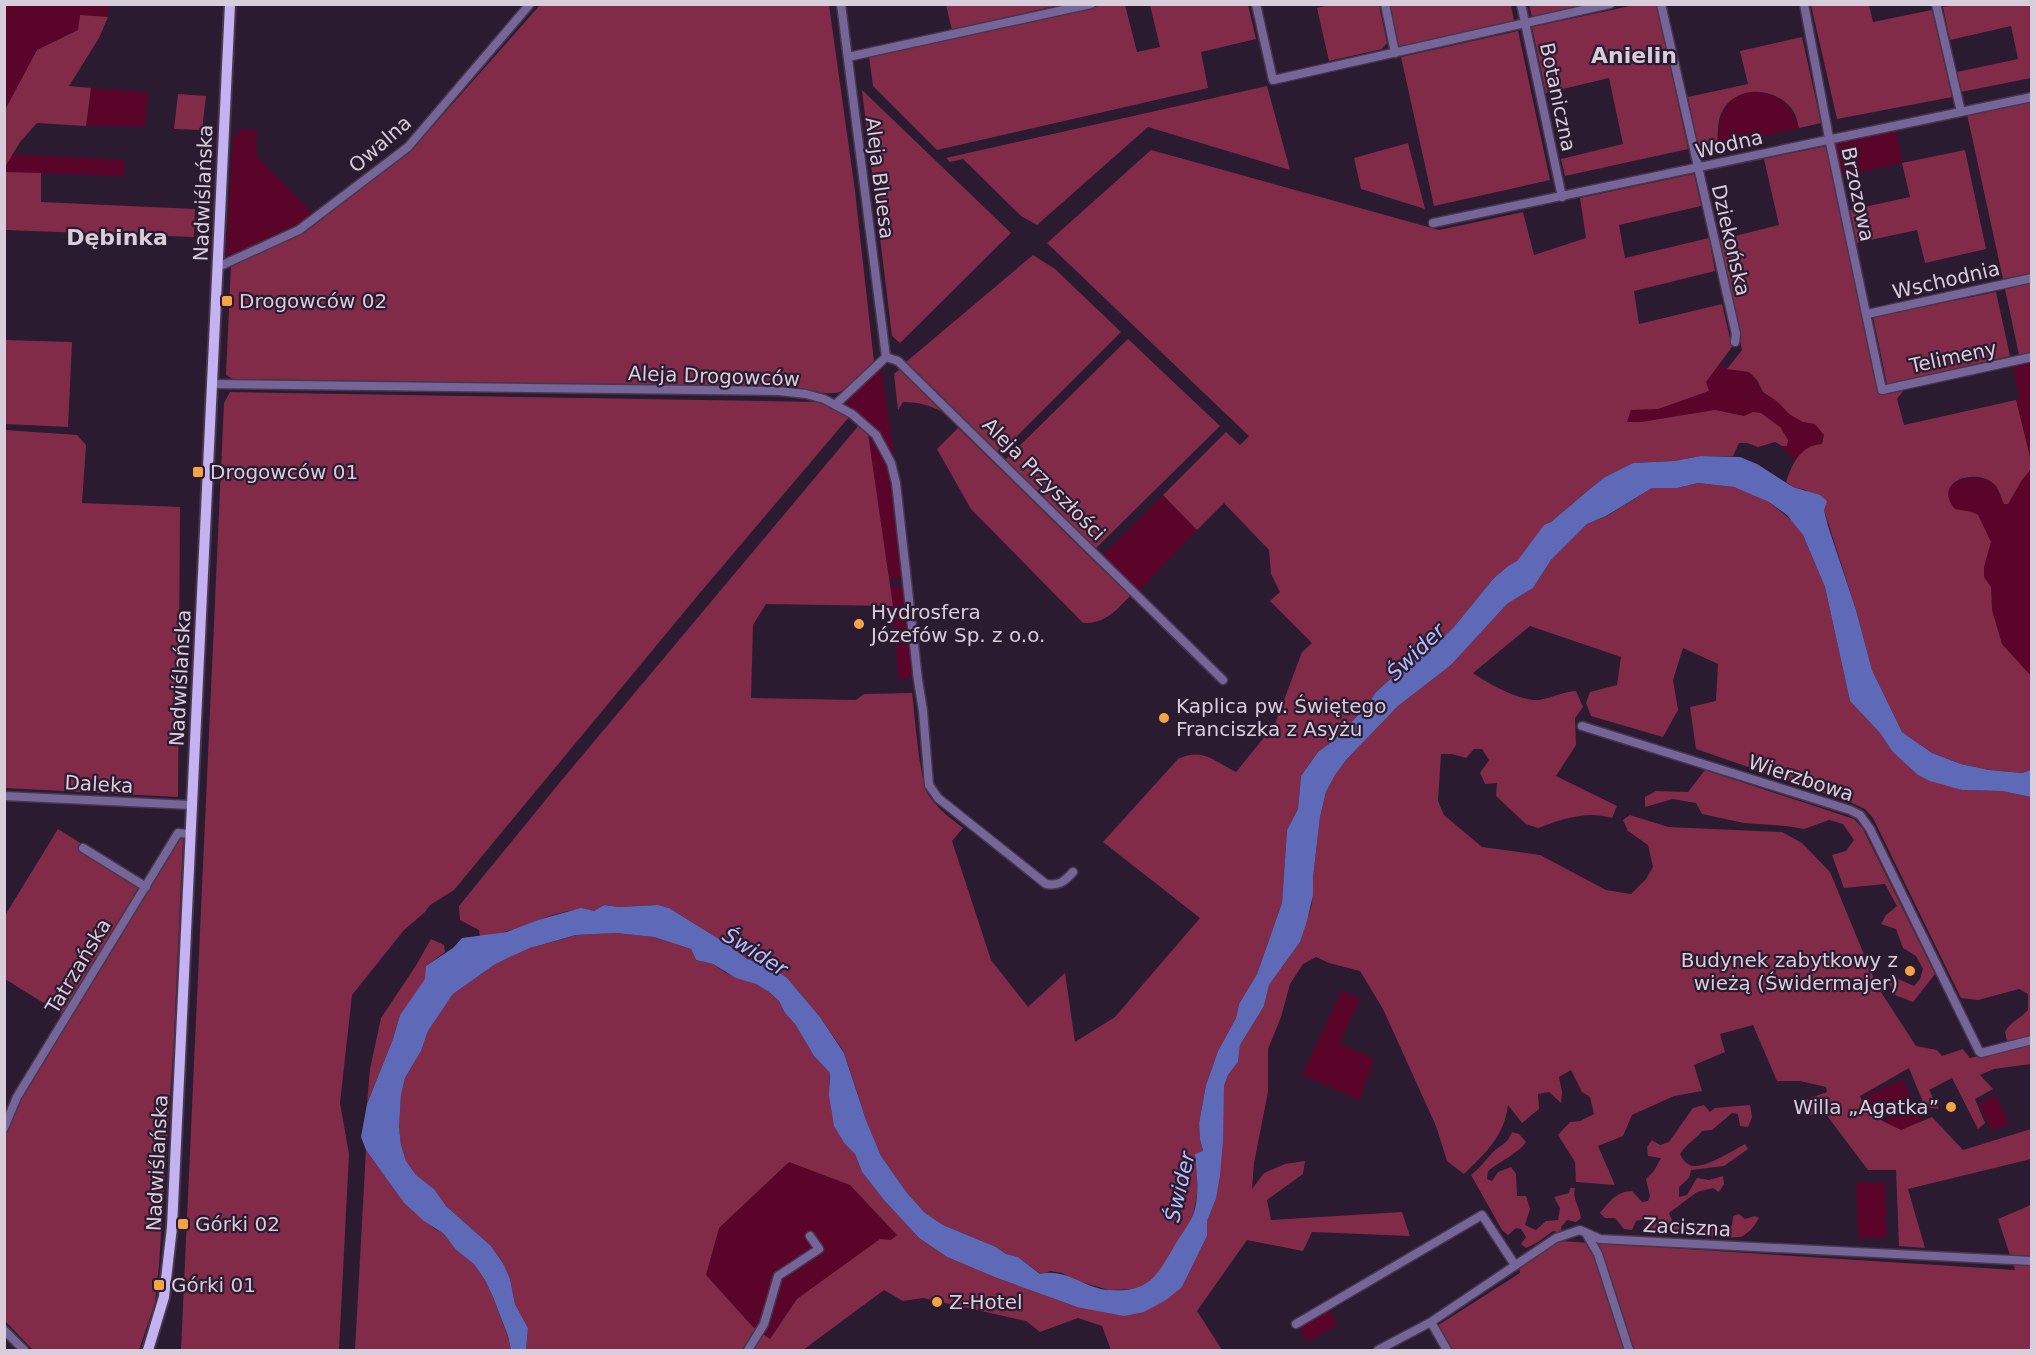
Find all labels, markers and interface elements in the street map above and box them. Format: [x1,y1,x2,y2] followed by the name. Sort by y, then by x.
[1535,40,1581,154] street label: Botaniczna
[1591,43,1677,68] district label: Anielin
[344,110,416,178] street label: Owalna
[861,116,899,240] street label: Aleja Bluesa
[189,124,217,262] street label: Nadwiślańska
[1693,125,1765,163] street label: Wodna
[1836,145,1880,243] street label: Brzozowa
[1707,182,1755,298] street label: Dziekońska
[66,225,168,250] district label: Dębinka
[1890,256,2002,304] street label: Wschodnia
[239,289,387,313] place label: Drogowców 02
[220,294,234,308] marker: Drogowców 02
[1906,336,1999,378] street label: Telimeny
[628,361,800,391] street label: Aleja Drogowców
[978,413,1110,545] street label: Aleja Przyszłości
[210,460,358,484] place label: Drogowców 01
[191,465,205,479] marker: Drogowców 01
[869,600,1045,647] place label: Hydrosfera Józefów Sp. z o.o.
[164,609,196,747] street label: Nadwiślańska
[852,617,866,631] marker: Hydrosfera Józefów Sp. z o.o.
[1381,617,1451,685] water label: Świder
[1176,694,1386,741] place label: Kaplica pw. Świętego Franciszka z Asyżu
[1157,711,1171,725] marker: Kaplica pw. Świętego Franciszka z Asyżu
[1745,750,1857,806] street label: Wierzbowa
[64,770,134,798] street label: Daleka
[40,914,116,1019] street label: Tatrzańska
[718,922,793,982] water label: Świder
[1681,948,1898,995] place label: Budynek zabytkowy z wieżą (Świdermajer)
[1903,964,1917,978] marker: Budynek zabytkowy z wieżą (Świdermajer)
[141,1094,173,1232] street label: Nadwiślańska
[1793,1095,1939,1119] place label: Willa „Agatka”
[1944,1100,1958,1114] marker: Willa „Agatka”
[1159,1148,1200,1224] water label: Świder
[195,1212,280,1236] place label: Górki 02
[1642,1213,1732,1241] street label: Zaciszna
[176,1217,190,1231] marker: Górki 02
[171,1273,256,1297] place label: Górki 01
[152,1278,166,1292] marker: Górki 01
[949,1290,1023,1314] place label: Z-Hotel
[930,1295,944,1309] marker: Z-Hotel

